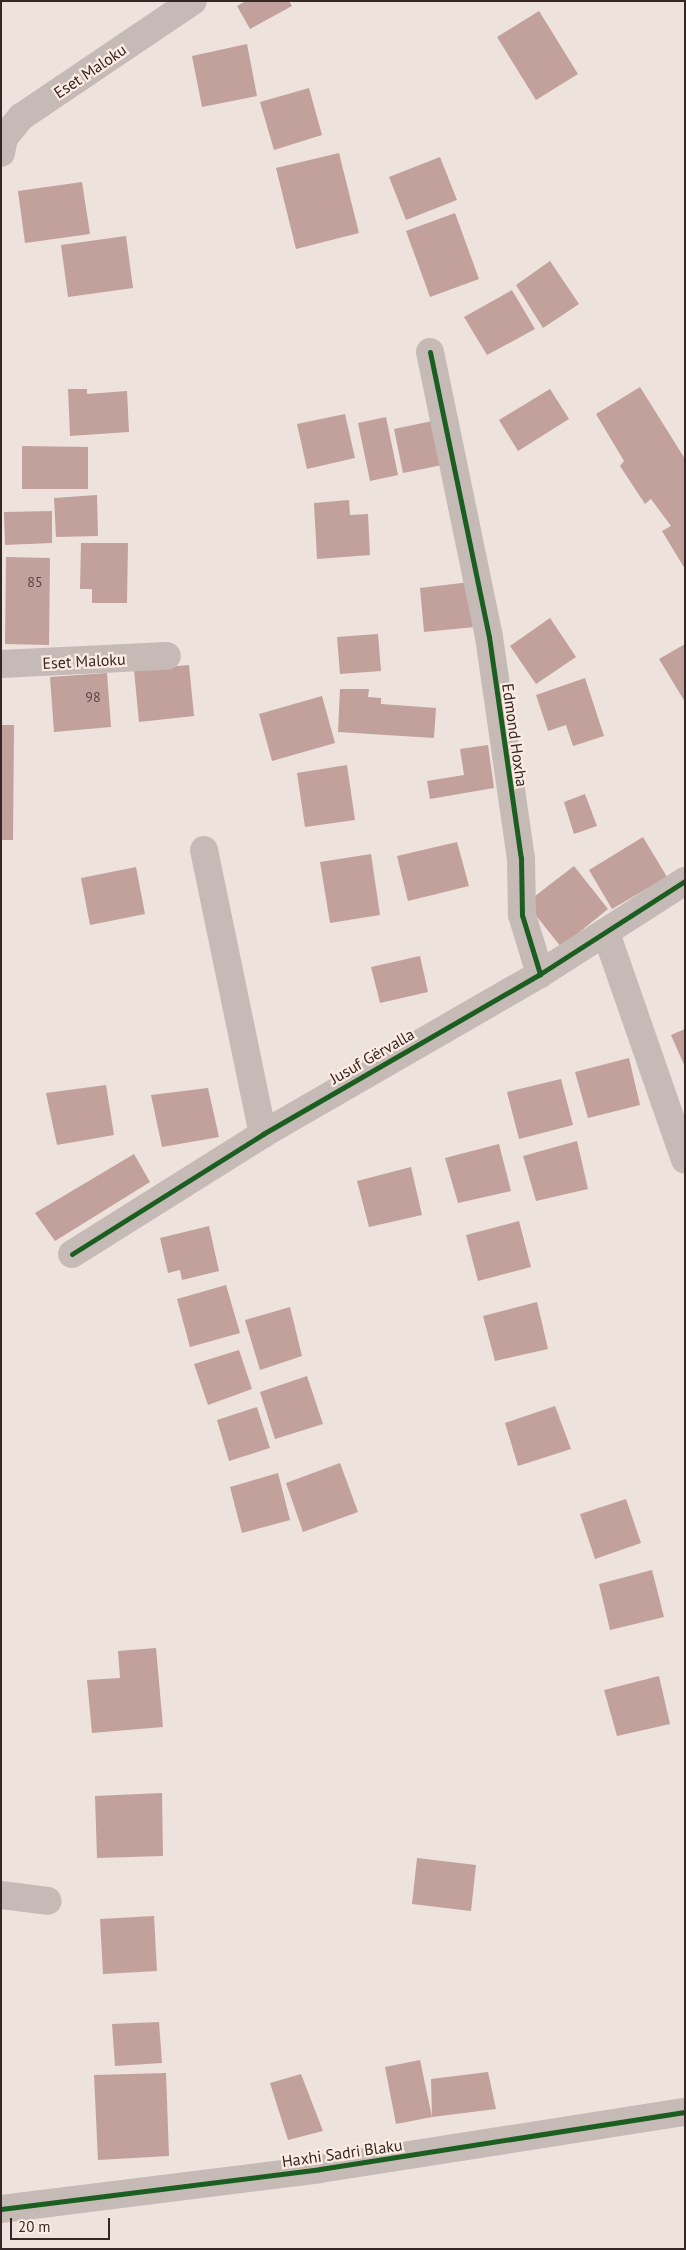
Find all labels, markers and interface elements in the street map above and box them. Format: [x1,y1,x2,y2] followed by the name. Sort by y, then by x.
[50,40,130,102] street label: Eset Maloku
[27,574,43,590] house number: 85
[42,649,126,673] street label: Eset Maloku
[498,682,532,788] street label: Edmond Hoxha
[85,689,101,705] house number: 98
[326,1024,418,1088] street label: Jusuf Gërvalla
[280,2135,404,2171] street label: Haxhi Sadri Blaku
[12,2208,112,2240] scale bar
[18,2217,51,2236] text: 20 m

